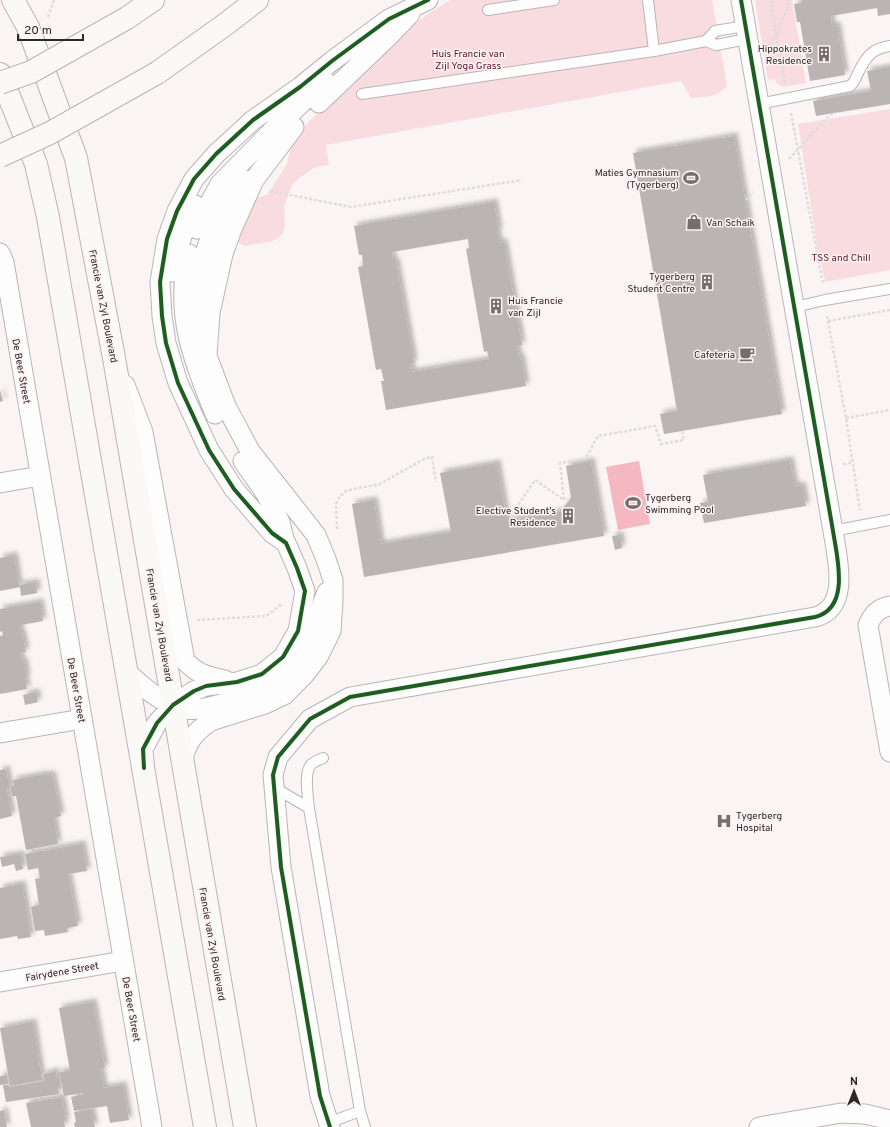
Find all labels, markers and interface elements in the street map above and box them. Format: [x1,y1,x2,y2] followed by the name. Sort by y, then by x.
[18,16,83,42] scale bar
[24,23,52,39] text: 20 m
[758,43,812,68] place label: Hippokrates Residence
[815,45,833,63] building icon: Hippokrates Residence
[431,48,505,73] park label: Huis Francie van Zijl Yoga Grass
[595,167,679,192] place label: Maties Gymnasium (Tygerberg)
[682,169,700,187] sports icon: Maties Gymnasium (Tygerberg)
[685,213,703,231] shop icon: Van Schaik
[706,217,755,230] place label: Van Schaik
[85,249,120,364] street label: Francie van Zyl Boulevard
[811,252,871,265] park label: TSS and Chill
[627,271,695,296] place label: Tygerberg Student Centre
[698,273,716,291] building icon: Tygerberg Student Centre
[508,295,563,320] place label: Huis Francie van Zijl
[487,297,505,315] building icon: Huis Francie van Zijl
[8,338,33,405] street label: De Beer Street
[738,345,756,363] cafe icon: Cafeteria
[694,349,735,362] place label: Cafeteria
[645,492,714,517] place label: Tygerberg Swimming Pool
[624,494,642,512] sports icon: Tygerberg Swimming Pool
[476,505,556,530] place label: Elective Student's Residence
[559,507,577,525] building icon: Elective Student's Residence
[142,567,175,683] street label: Francie van Zyl Boulevard
[63,657,88,724] street label: De Beer Street
[736,810,782,835] place label: Tygerberg Hospital
[715,812,733,830] hospital icon: Tygerberg Hospital
[195,886,228,1002] street label: Francie van Zyl Boulevard
[25,960,100,985] street label: Fairydene Street
[118,976,143,1043] street label: De Beer Street
[834,1071,874,1111] north arrow
[850,1075,858,1089] text: N

